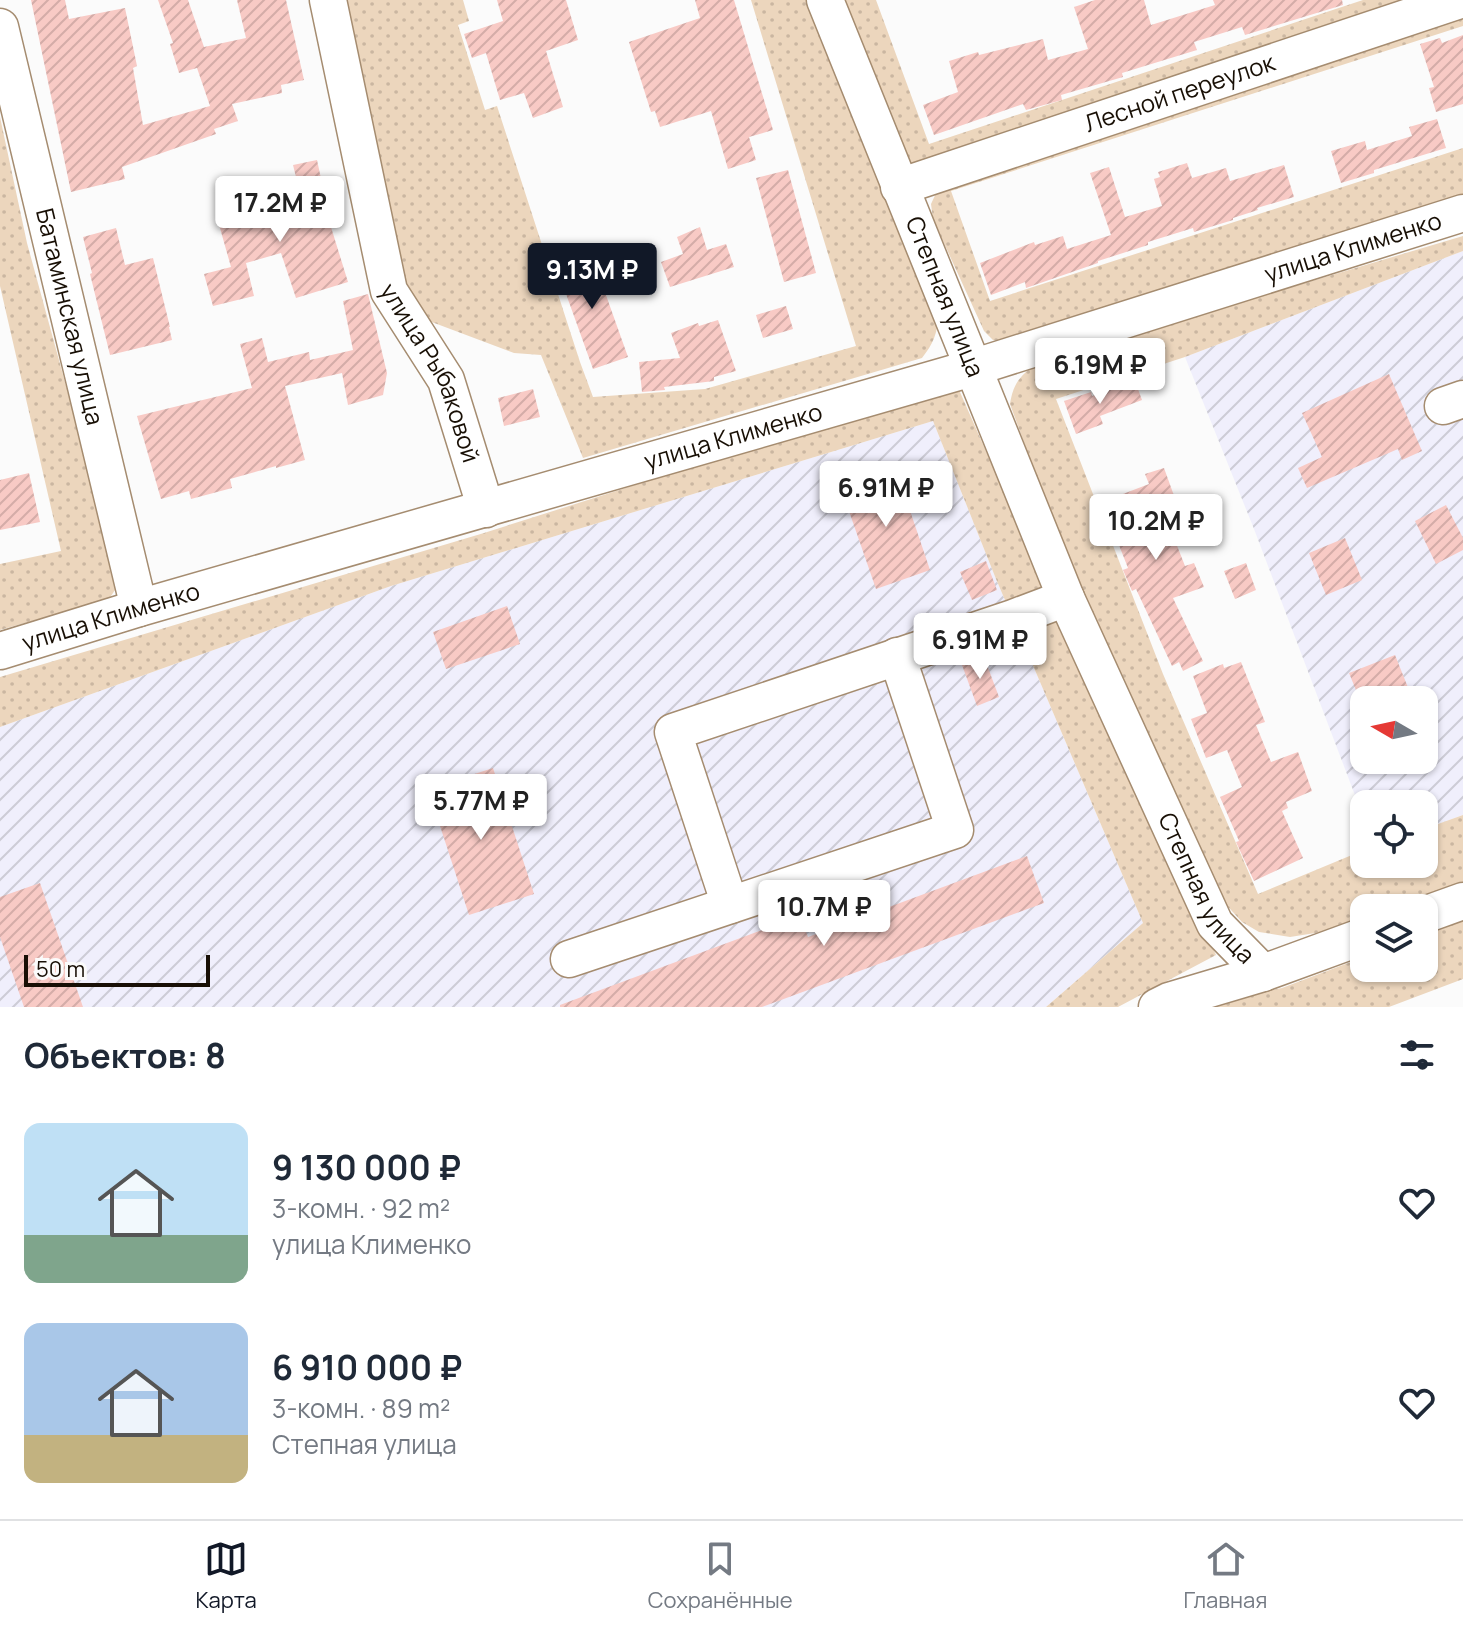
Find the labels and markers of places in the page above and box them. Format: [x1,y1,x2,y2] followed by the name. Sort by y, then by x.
[206,176,354,244] pin: 17.2M ₽
[518,243,666,311] pin: 9.13M ₽
[1026,338,1174,406] pin: 6.19M ₽
[812,461,960,529] pin: 6.91M ₽
[1082,494,1230,562] pin: 10.2M ₽
[906,613,1054,681] pin: 6.91M ₽
[407,774,555,842] pin: 5.77M ₽
[750,880,898,948] pin: 10.7M ₽

